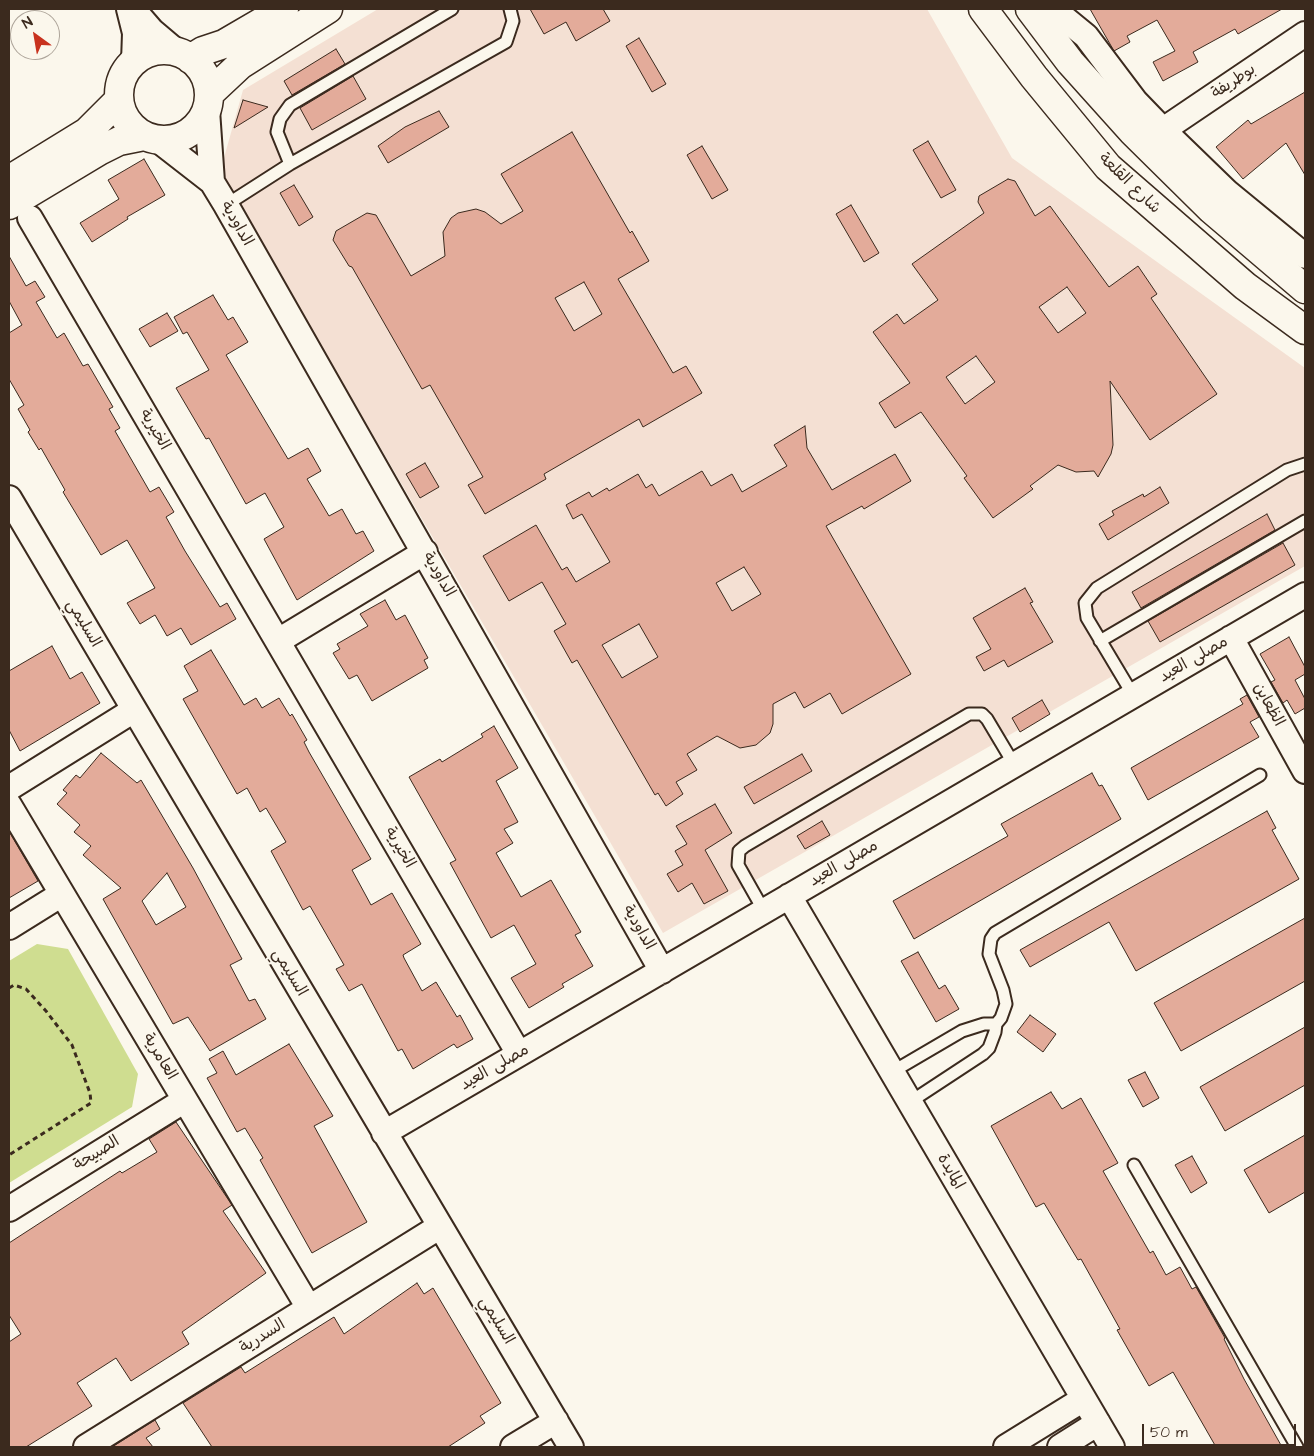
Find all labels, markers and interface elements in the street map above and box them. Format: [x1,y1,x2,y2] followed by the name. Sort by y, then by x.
[10,10,60,60] north arrow
[19,12,37,34] text: N
[1208,60,1260,104] street label: بوطريفة
[1094,150,1164,218] street label: شارع القلعة
[216,198,256,250] street label: الداودية
[135,406,173,454] street label: الخيرية
[418,549,458,601] street label: الداودية
[61,597,105,651] street label: السليمي
[1156,633,1232,687] street label: مصلى العيد
[1248,680,1288,730] street label: الظعاين
[380,824,418,872] street label: الخيرية
[806,837,882,891] street label: مصلى العيد
[618,902,658,954] street label: الداودية
[267,946,311,1000] street label: السليمي
[138,1030,180,1084] street label: العامرية
[457,1041,533,1095] street label: مصلى العيد
[70,1132,124,1176] street label: الصبيحة
[932,1151,968,1193] street label: المايدة
[474,1294,518,1348] street label: السليمي
[237,1316,289,1358] street label: السدرية
[1144,1414,1298,1446] scale bar
[1150,1422,1188,1443] text: 50 m

